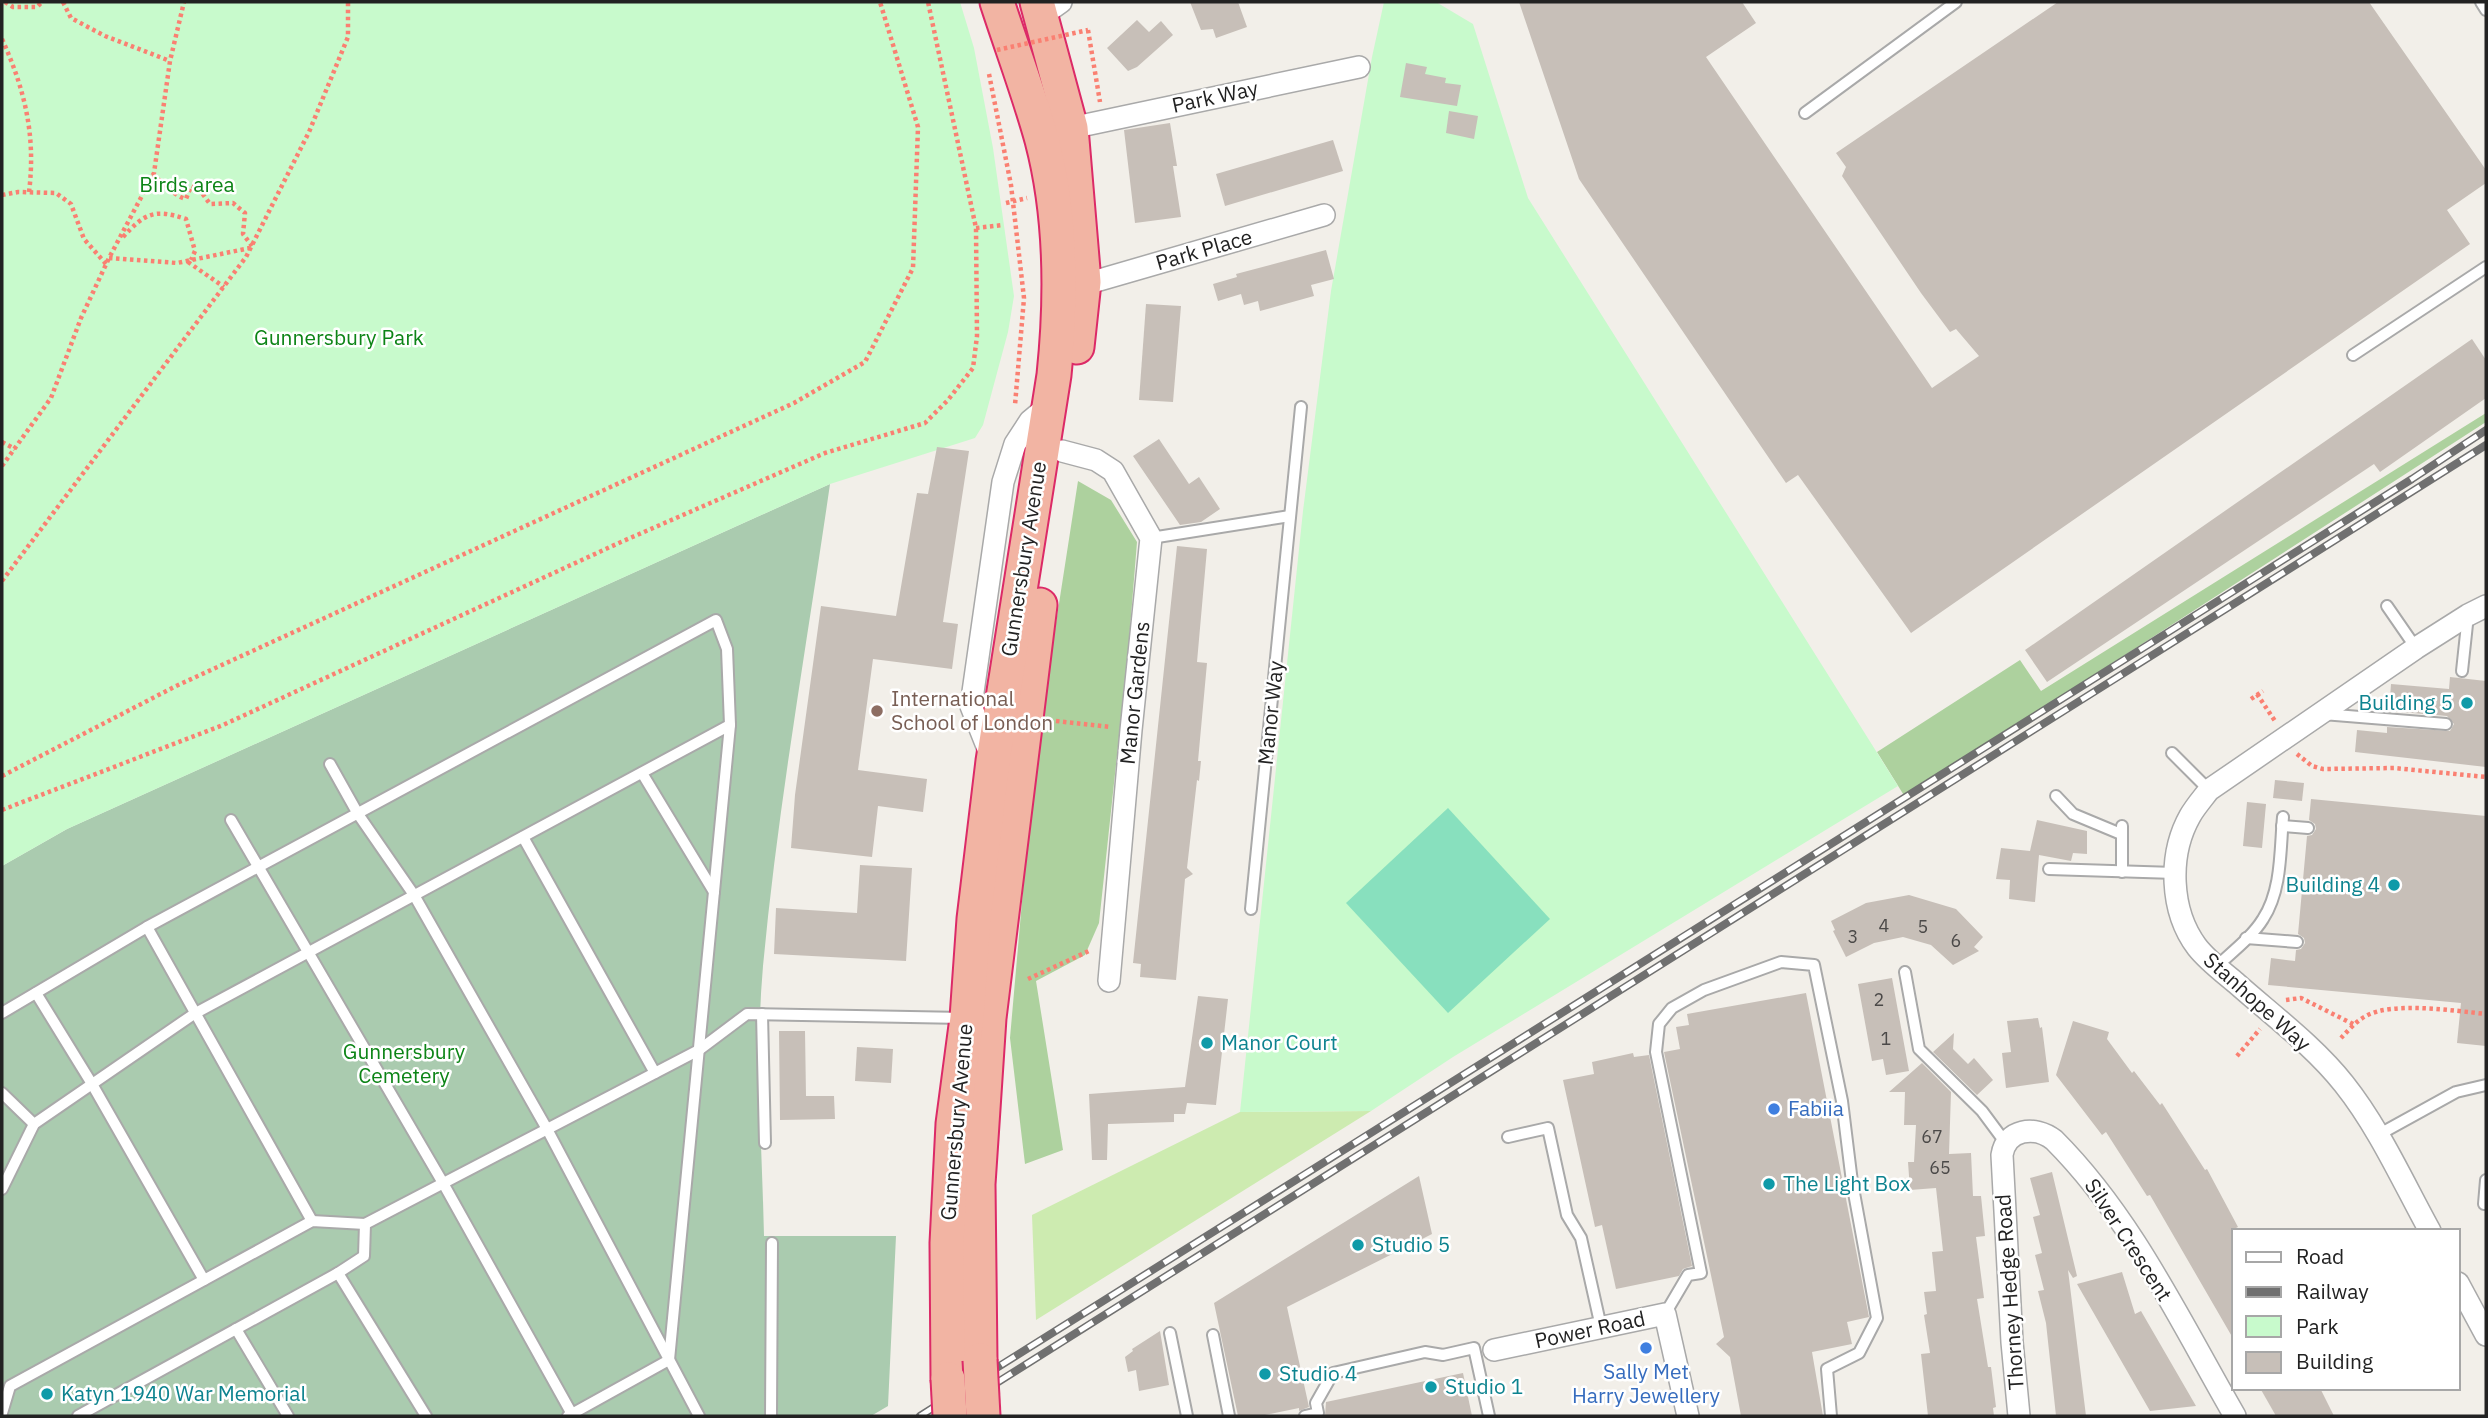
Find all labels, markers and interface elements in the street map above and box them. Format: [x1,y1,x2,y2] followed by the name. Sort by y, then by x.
[1169,73,1261,119] street label: Park Way
[139,170,235,198] park label: Birds area
[1152,222,1255,276] street label: Park Place
[254,323,424,351] park label: Gunnersbury Park
[994,459,1052,659] street label: Gunnersbury Avenue
[1113,620,1155,766] street label: Manor Gardens
[1251,659,1289,766] street label: Manor Way
[891,684,1053,736] place label: International School of London
[2358,688,2453,716] place label: Building 5
[2459,695,2475,711] marker: Building 5
[869,703,885,719] marker: International School of London
[2285,870,2380,898] place label: Building 4
[2386,877,2402,893] marker: Building 4
[1879,914,1890,937] house number: 4
[1918,915,1928,938] house number: 5
[1848,925,1858,948] house number: 3
[1951,929,1961,952] house number: 6
[2198,946,2318,1057] street label: Stanhope Way
[1874,988,1884,1011] house number: 2
[933,1022,979,1221] street label: Gunnersbury Avenue
[1881,1027,1891,1050] house number: 1
[1221,1028,1338,1056] place label: Manor Court
[1199,1035,1215,1051] marker: Manor Court
[343,1037,466,1089] park label: Gunnersbury Cemetery
[1788,1094,1844,1122] place label: Fabiia
[1766,1101,1782,1117] marker: Fabiia
[1921,1125,1943,1148] house number: 67
[1929,1156,1951,1179] house number: 65
[1783,1169,1911,1197] place label: The Light Box
[2079,1173,2179,1306] street label: Silver Crescent
[1761,1176,1777,1192] marker: The Light Box
[1988,1193,2030,1391] street label: Thorney Hedge Road
[2232,1229,2460,1390] legend
[1372,1230,1450,1258] place label: Studio 5
[1350,1237,1366,1253] marker: Studio 5
[2296,1242,2344,1270] text: Road
[2296,1277,2369,1305] text: Railway
[1532,1304,1648,1354] street label: Power Road
[2296,1312,2339,1340] text: Park
[1638,1340,1654,1356] marker: Sally Met Harry Jewellery
[2296,1347,2373,1375] text: Building
[1572,1357,1721,1409] place label: Sally Met Harry Jewellery
[1279,1359,1357,1387] place label: Studio 4
[1257,1366,1273,1382] marker: Studio 4
[1445,1372,1523,1400] place label: Studio 1
[61,1379,307,1407] place label: Katyn 1940 War Memorial
[1423,1379,1439,1395] marker: Studio 1
[39,1386,55,1402] marker: Katyn 1940 War Memorial

